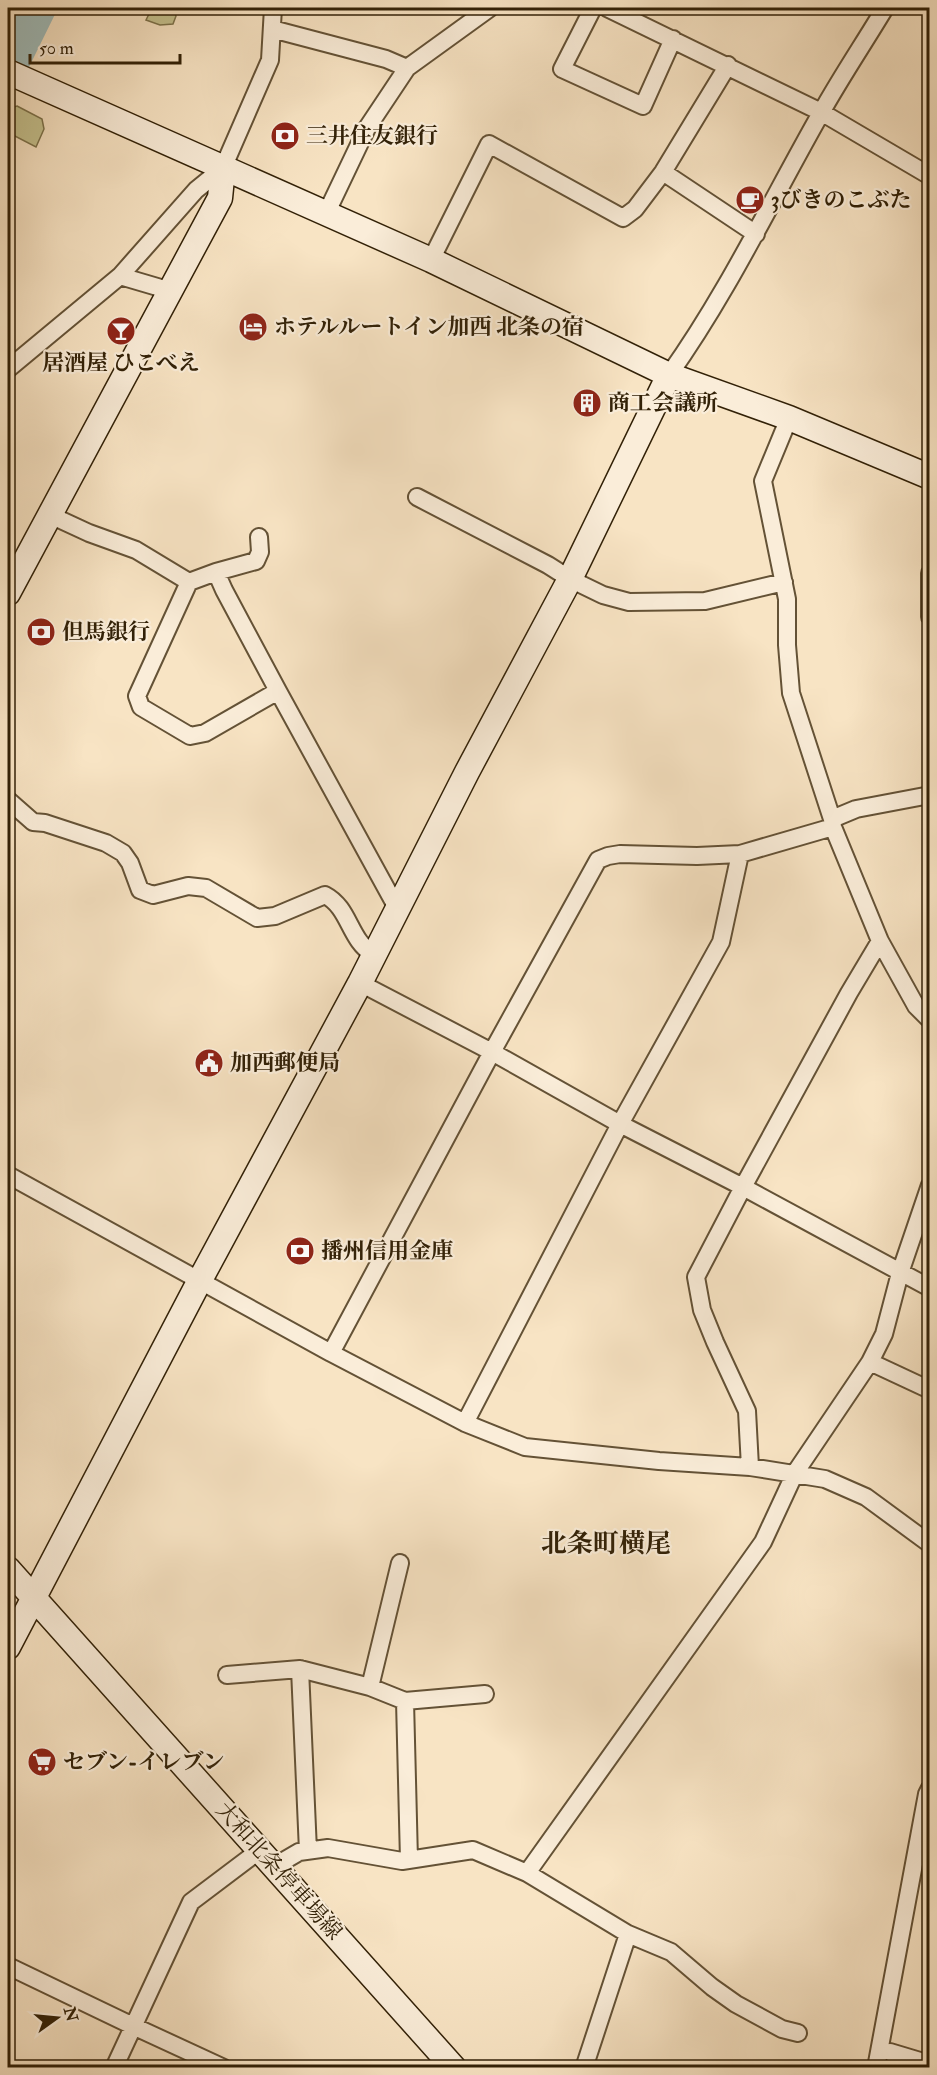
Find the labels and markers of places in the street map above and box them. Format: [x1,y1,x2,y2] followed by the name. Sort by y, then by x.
[269,120,301,152] bank icon: 三井住友銀行
[306,122,438,150] place label: 三井住友銀行
[734,184,766,216] cafe icon: 3びきのこぶた
[771,186,911,214] place label: 3びきのこぶた
[237,311,269,343] hotel icon: ホテルルートイン加西 北条の宿
[274,313,584,341] place label: ホテルルートイン加西 北条の宿
[105,315,137,347] bar icon: 居酒屋 ひこべえ
[42,349,200,377] place label: 居酒屋 ひこべえ
[571,387,603,419] building icon: 商工会議所
[608,389,718,417] place label: 商工会議所
[25,616,57,648] bank icon: 但馬銀行
[62,618,150,646] place label: 但馬銀行
[193,1047,225,1079] public building icon: 加西郵便局
[230,1049,340,1077] place label: 加西郵便局
[284,1235,316,1267] bank icon: 播州信用金庫
[321,1237,453,1265] place label: 播州信用金庫
[26,1746,58,1778] supermarket icon: セブン-イレブン
[63,1748,225,1776] place label: セブン-イレブン

